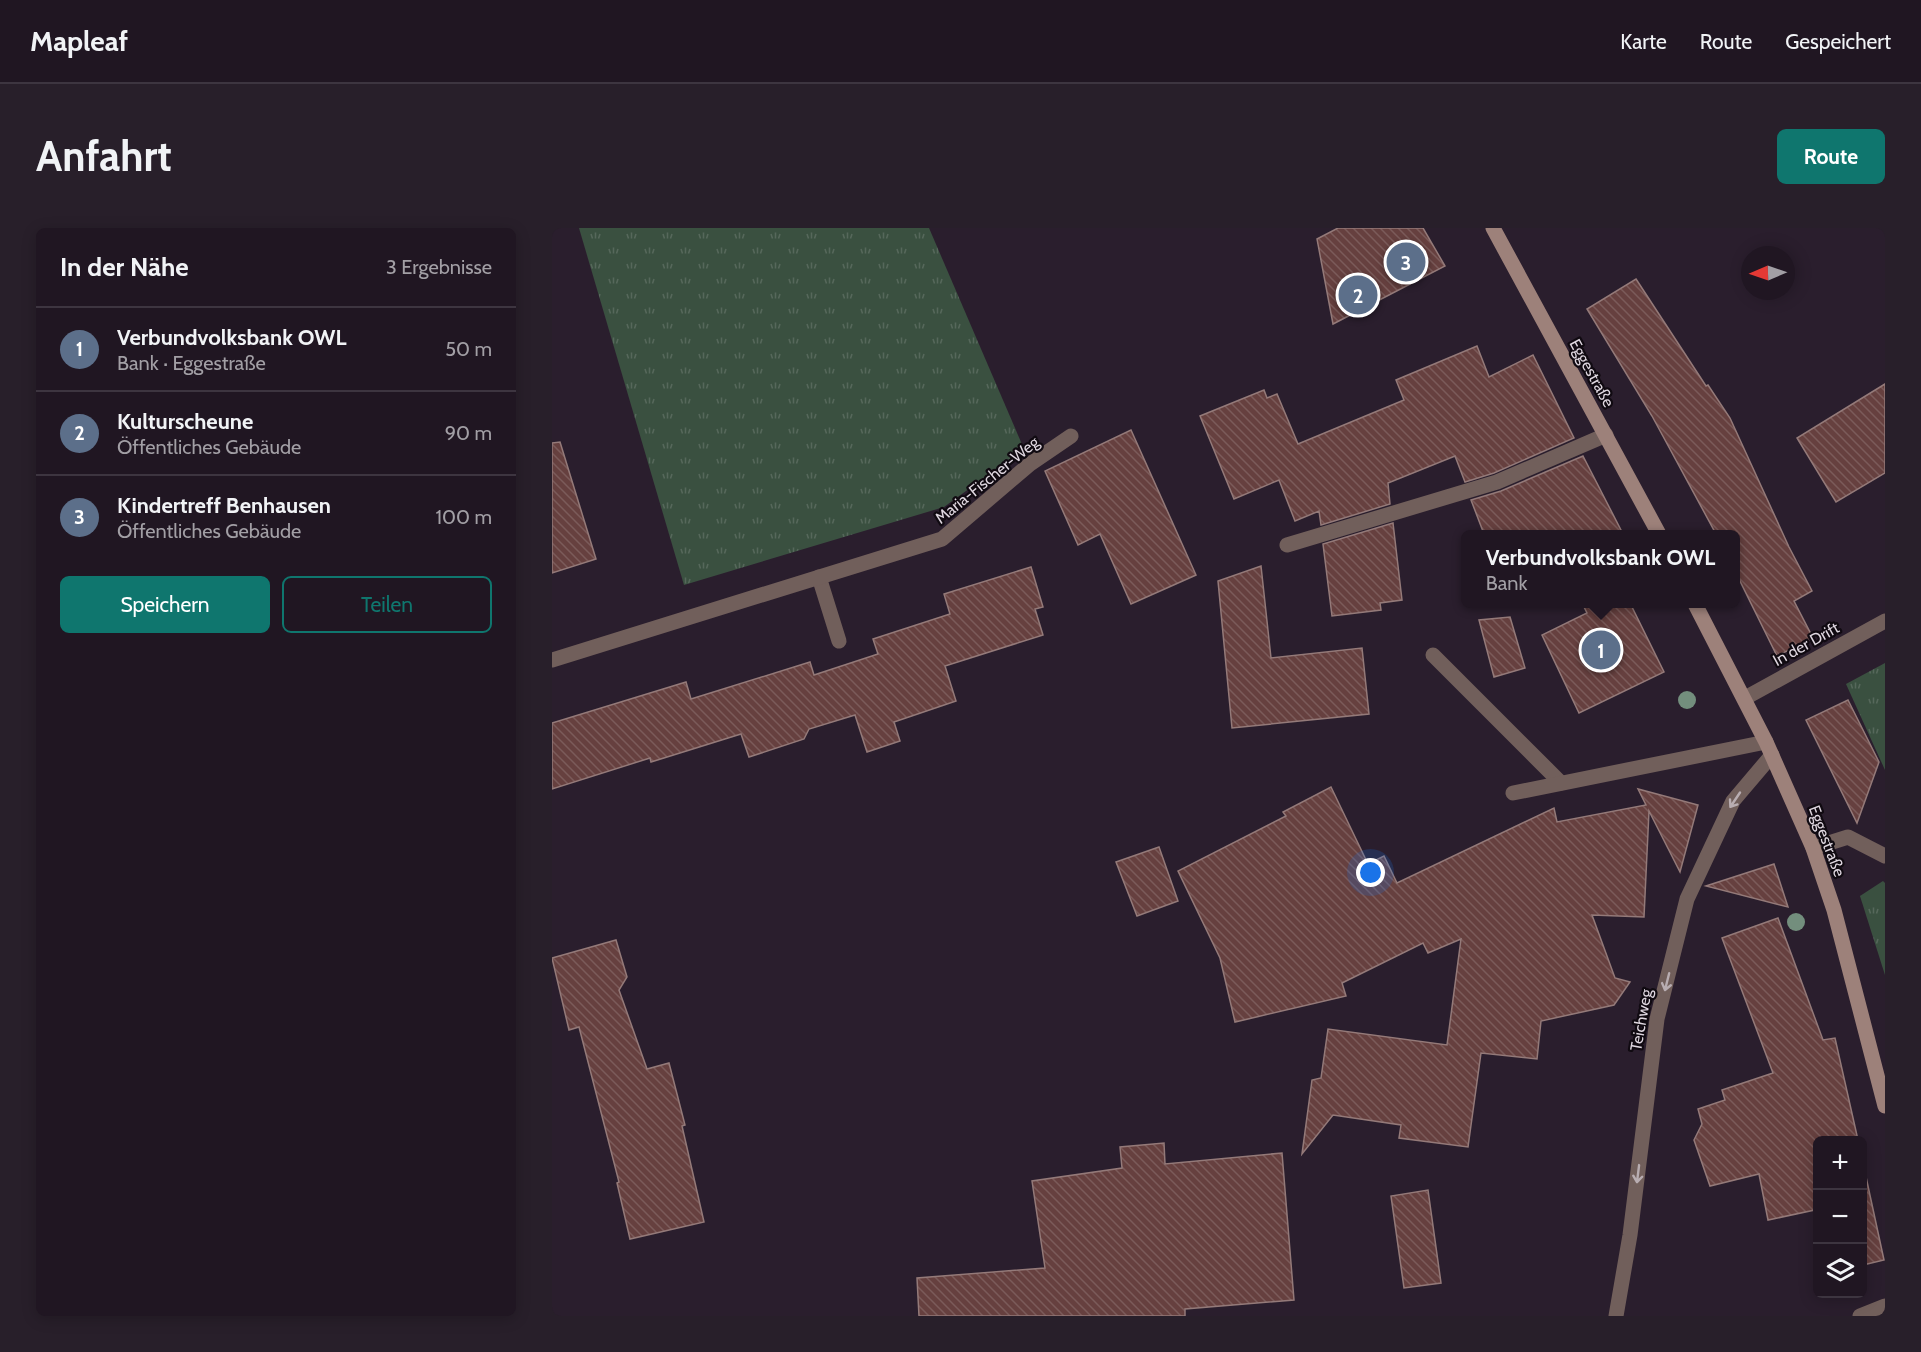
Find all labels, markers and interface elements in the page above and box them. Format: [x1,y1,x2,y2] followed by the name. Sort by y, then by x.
[30,24,128,58] text: Mapleaf
[1620,29,1667,54] text: Karte
[1700,29,1752,54] text: Route
[1785,29,1891,54] text: Gespeichert
[1777,129,1885,184] button: Route
[36,130,172,182] text: Anfahrt
[1386,240,1426,285] pin: 3
[1741,246,1795,300] north arrow
[60,251,189,283] text: In der Nähe
[386,255,492,279] text: 3 Ergebnisse
[1338,272,1378,318] pin: 2
[117,324,347,351] text: Verbundvolksbank OWL
[1566,336,1618,410] street label: Eggestraße
[76,337,83,361] text: 1
[445,337,492,361] text: 50 m
[117,351,266,375] text: Bank · Eggestraße
[117,408,253,435] text: Kulturscheune
[74,421,85,445] text: 2
[445,421,492,445] text: 90 m
[931,432,1043,528] street label: Maria-Fischer-Weg
[117,435,301,459] text: Öffentliches Gebäude
[117,492,331,519] text: Kindertreff Benhausen
[74,505,85,529] text: 3
[436,505,492,529] text: 100 m
[117,519,301,543] text: Öffentliches Gebäude
[1461,530,1740,608] popup
[1486,544,1715,571] text: Verbundvolksbank OWL
[1486,571,1527,595] text: Bank
[60,576,270,633] button: Speichern
[282,576,492,633] button: Teilen
[1770,618,1843,670] street label: In der Drift
[1582,628,1620,672] pin: 1
[1729,792,1741,808] one-way arrow
[1805,803,1849,879] street label: Eggestraße
[1356,858,1385,887] your location
[1660,972,1672,991] one-way arrow
[1626,987,1656,1052] street label: Teichweg
[1813,1136,1867,1298] map controls
[1813,1136,1867,1190] button: +
[1632,1164,1643,1184] one-way arrow
[1813,1190,1867,1244] button: −
[1813,1244,1867,1298] button: layers

